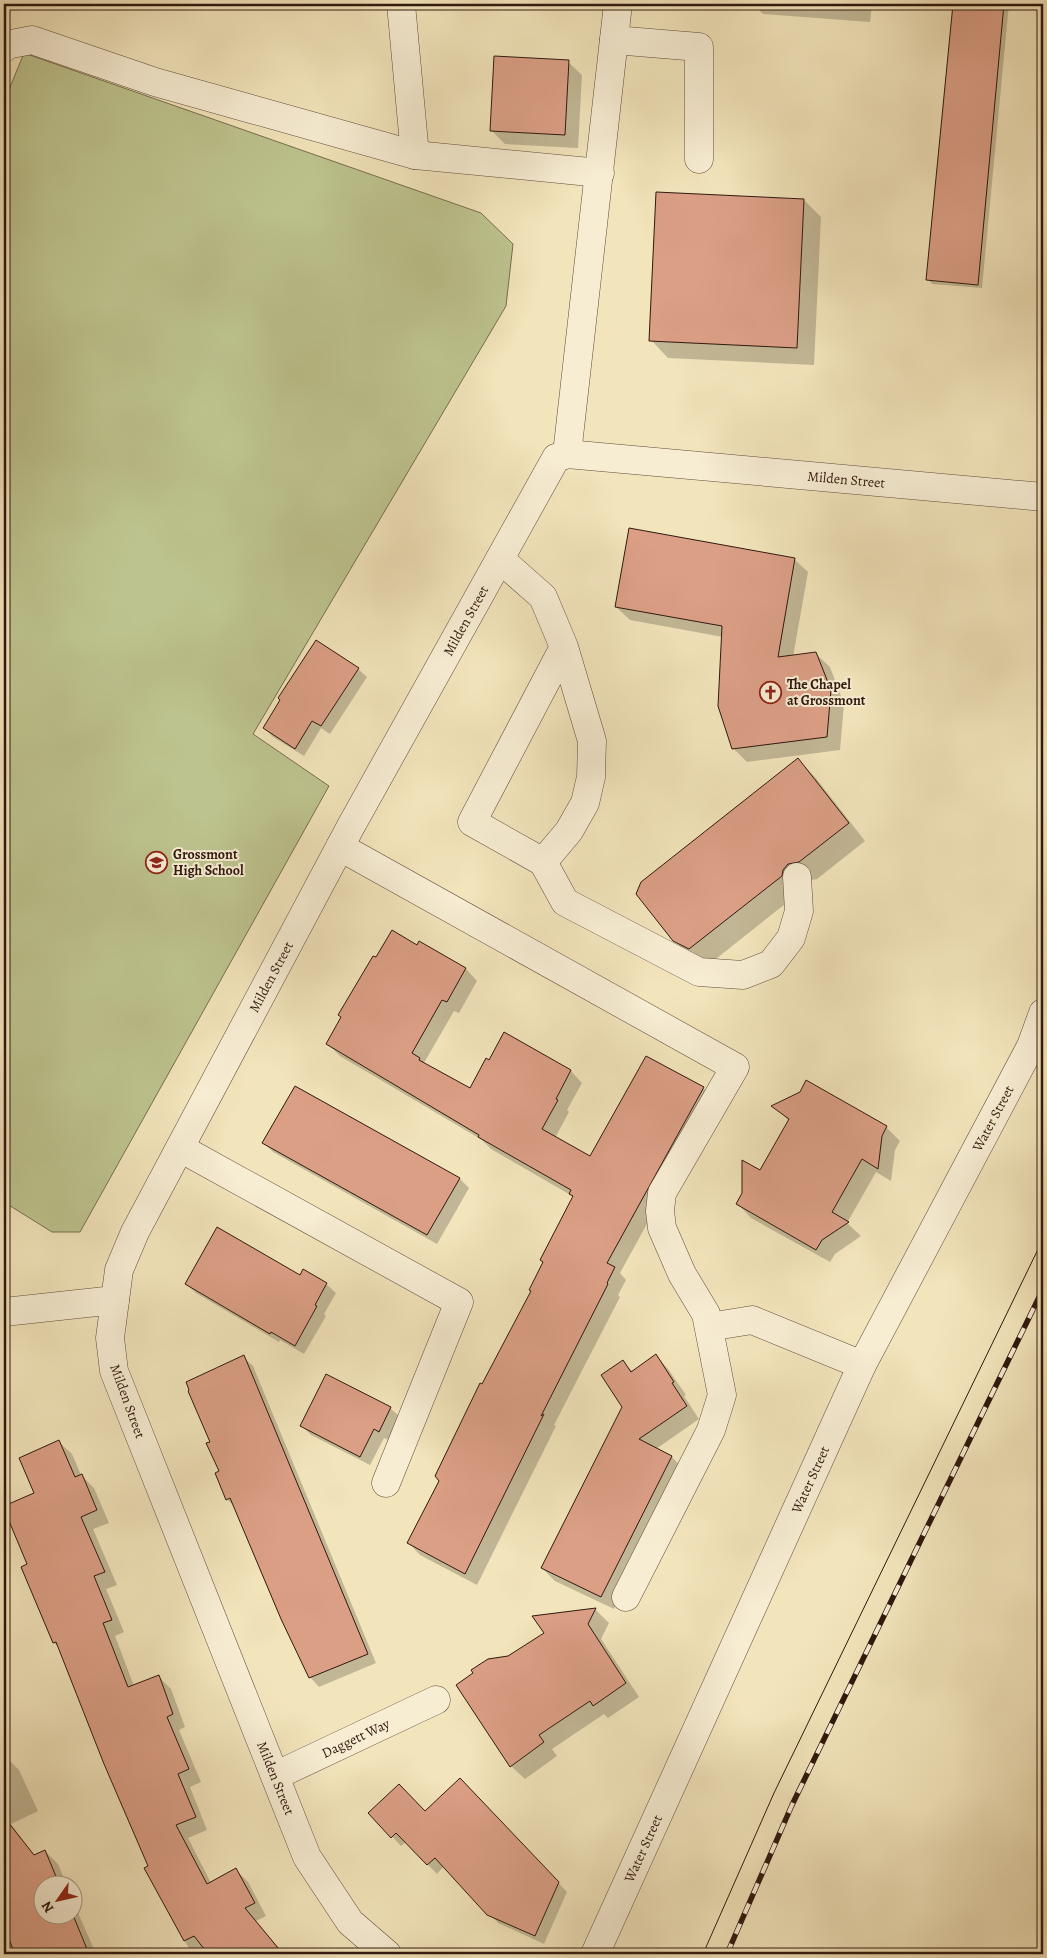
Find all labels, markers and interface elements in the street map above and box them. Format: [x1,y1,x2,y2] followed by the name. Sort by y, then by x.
[807,467,886,493] street label: Milden Street
[439,582,493,659] street label: Milden Street
[787,675,866,710] place label: The Chapel at Grossmont
[759,680,783,704] church icon: The Chapel at Grossmont
[173,845,244,880] place label: Grossmont High School
[145,850,169,874] school or university icon: Grossmont High School
[245,938,298,1016] street label: Milden Street
[967,1082,1019,1156] street label: Water Street
[105,1361,150,1441] street label: Milden Street
[787,1443,834,1517] street label: Water Street
[319,1714,394,1763] street label: Daggett Way
[252,1739,299,1818] street label: Milden Street
[619,1812,667,1886] street label: Water Street
[32,1876,82,1926] north arrow
[37,1897,58,1917] text: N

